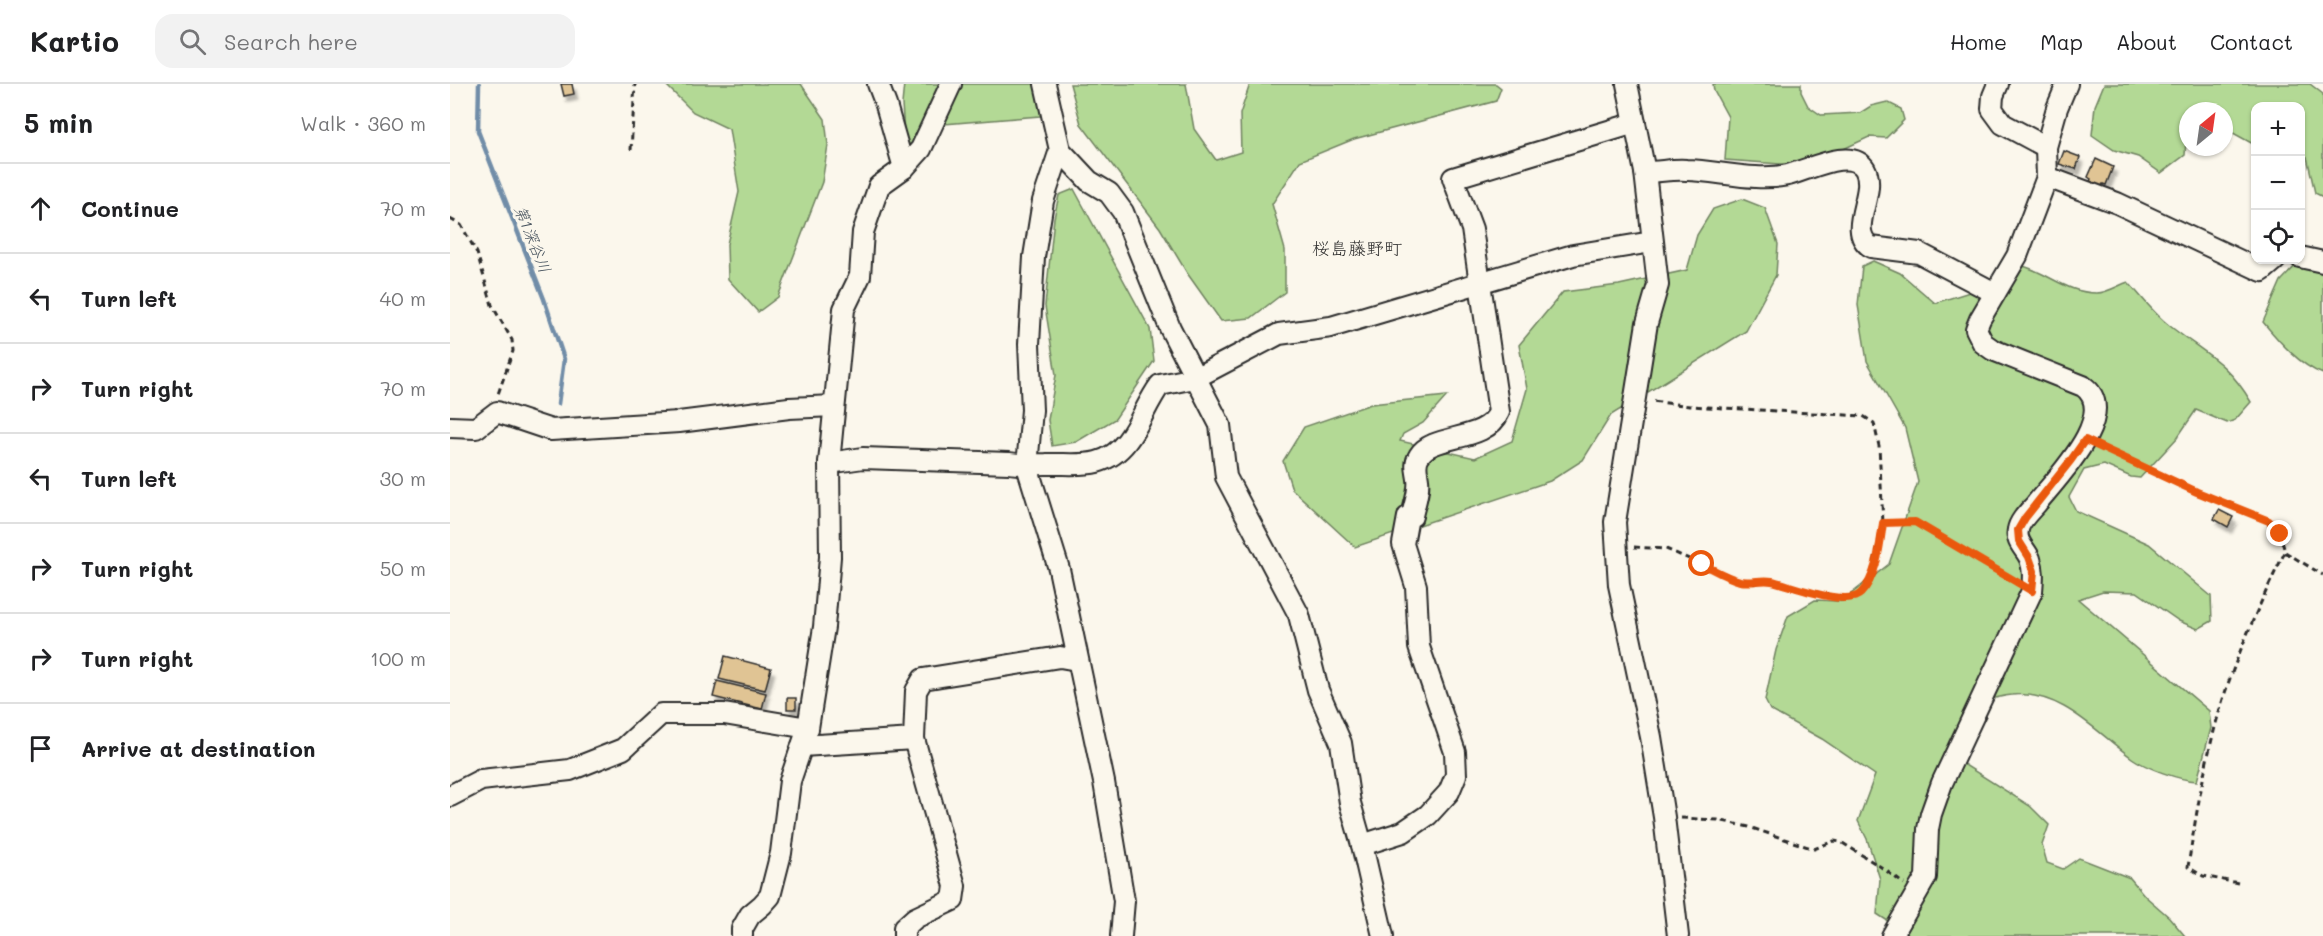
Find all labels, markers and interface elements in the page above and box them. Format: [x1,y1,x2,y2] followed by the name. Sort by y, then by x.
[155,14,575,68] search box
[30,23,119,59] text: Kartio
[176,25,209,58] icon: search
[224,27,358,56] text: Search here
[1950,28,2007,55] text: Home
[2040,28,2083,55] text: Map
[2116,28,2177,55] text: About
[2210,28,2293,55] text: Contact
[2179,102,2233,156] north arrow
[2251,102,2305,264] map controls
[2251,102,2305,156] button: +
[24,106,93,140] text: 5 min
[300,110,426,136] text: Walk · 360 m
[2251,156,2305,210] button: −
[24,192,57,225] icon: ahead
[81,194,179,223] text: Continue
[380,195,426,221] text: 70 m
[510,202,557,276] water label: 第1深谷川
[2251,210,2305,264] button: locate
[1312,236,1402,260] district label: 桜島藤野町
[24,282,57,315] icon: left
[81,284,177,313] text: Turn left
[380,285,426,311] text: 40 m
[24,372,57,405] icon: right
[81,374,193,403] text: Turn right
[380,375,426,401] text: 70 m
[24,462,57,495] icon: left
[81,464,177,493] text: Turn left
[380,465,426,491] text: 30 m
[2266,520,2292,546] route end
[1688,550,1714,576] route start
[24,552,57,585] icon: right
[81,554,193,583] text: Turn right
[380,555,426,581] text: 50 m
[24,642,57,675] icon: right
[81,644,193,673] text: Turn right
[370,645,426,671] text: 100 m
[24,732,57,765] icon: arrive
[81,734,316,763] text: Arrive at destination

